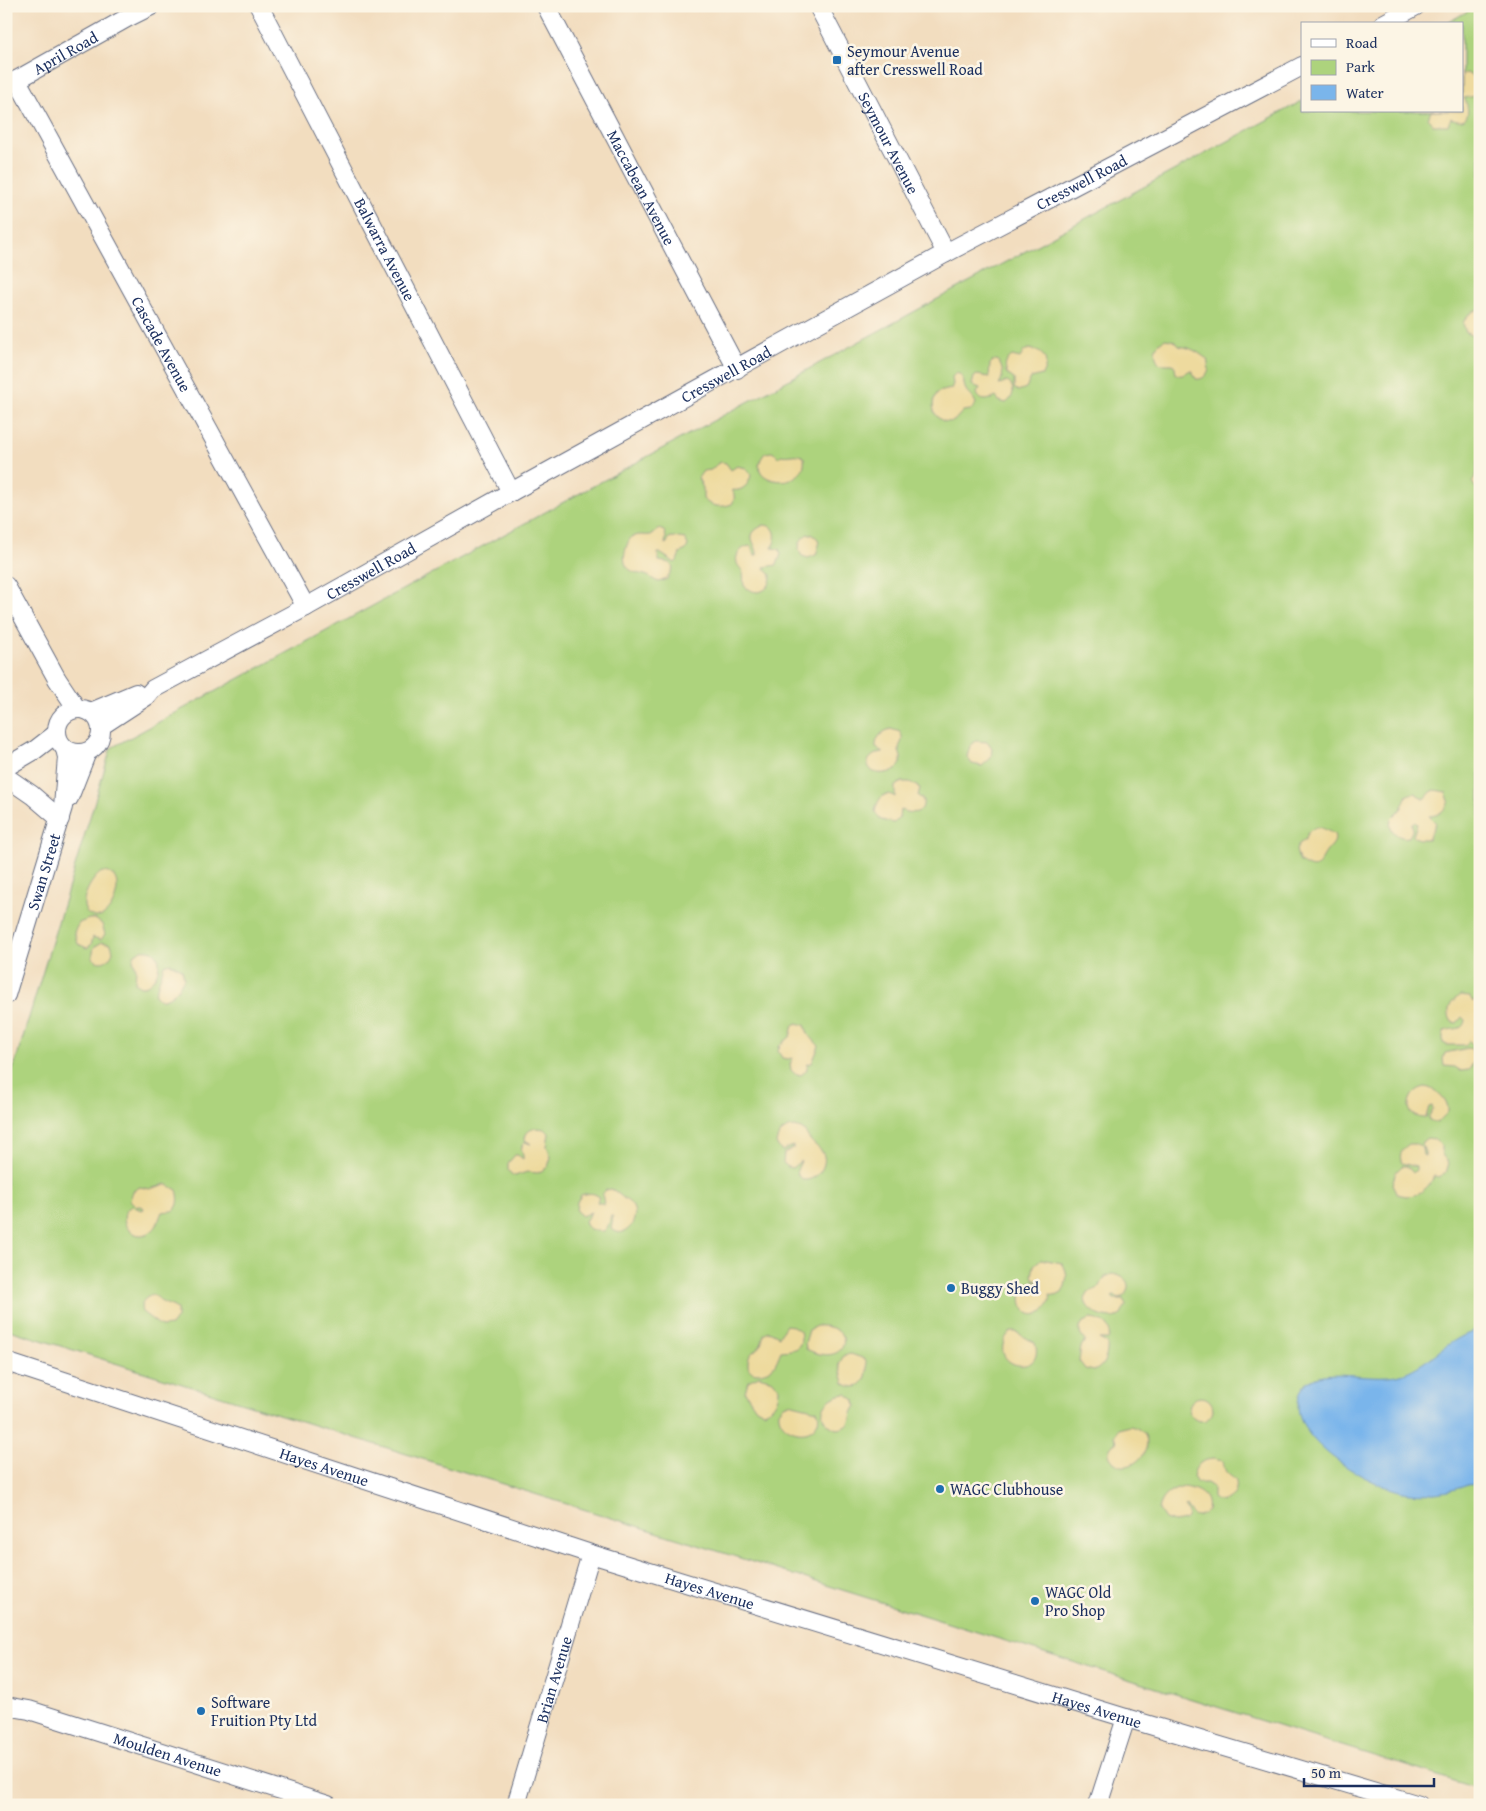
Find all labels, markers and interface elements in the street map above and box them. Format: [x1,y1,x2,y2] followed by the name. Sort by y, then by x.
[1301,22,1464,112] legend
[28,25,102,81] street label: April Road
[1346,32,1377,53] text: Road
[847,39,983,81] place label: Seymour Avenue after Cresswell Road
[831,54,843,66] marker: Seymour Avenue after Cresswell Road
[1346,56,1375,77] text: Park
[1346,82,1384,103] text: Water
[852,87,925,198] street label: Seymour Avenue
[601,125,682,249] street label: Maccabean Avenue
[1032,148,1132,216] street label: Cresswell Road
[348,194,422,305] street label: Balwarra Avenue
[126,292,198,396] street label: Cascade Avenue
[676,339,776,408] street label: Cresswell Road
[321,536,421,606] street label: Cresswell Road
[20,830,67,913] street label: Swan Street
[961,1276,1039,1300] place label: Buggy Shed
[945,1282,957,1294] marker: Buggy Shed
[277,1441,372,1492] street label: Hayes Avenue
[950,1477,1063,1501] place label: WAGC Clubhouse
[934,1483,946,1495] marker: WAGC Clubhouse
[662,1565,758,1615] street label: Hayes Avenue
[1045,1580,1112,1622] place label: WAGC Old Pro Shop
[1029,1595,1041,1607] marker: WAGC Old Pro Shop
[529,1633,578,1726] street label: Brian Avenue
[1049,1684,1145,1734] street label: Hayes Avenue
[211,1690,318,1732] place label: Software Fruition Pty Ltd
[195,1705,207,1717] marker: Software Fruition Pty Ltd
[111,1726,225,1783] street label: Moulden Avenue
[1304,1756,1434,1788] scale bar
[1311,1762,1342,1783] text: 50 m

